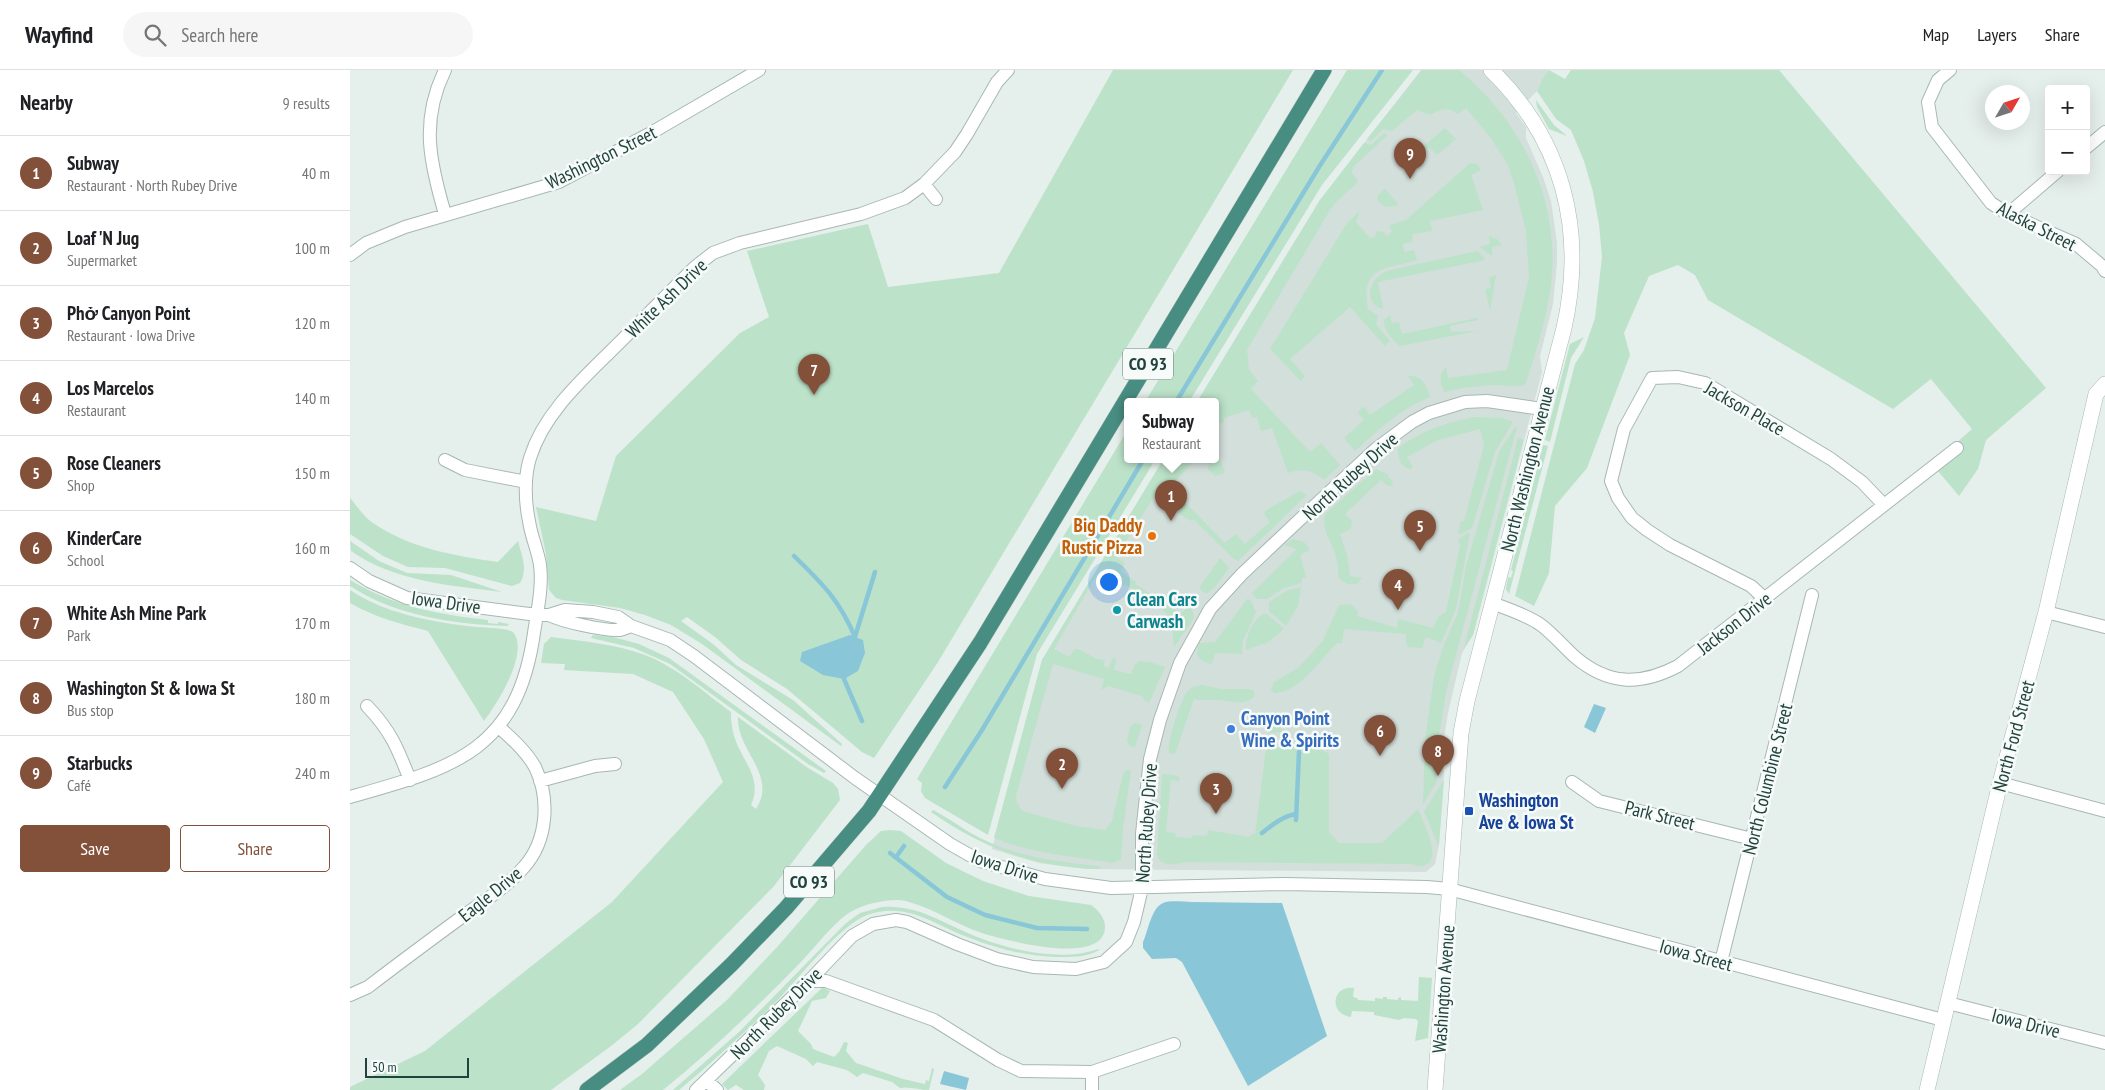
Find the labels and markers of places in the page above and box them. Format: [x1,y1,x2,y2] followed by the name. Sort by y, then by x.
[1394,138,1426,179] pin: 9
[798,354,830,395] pin: 7
[1155,480,1187,521] pin: 1
[1404,510,1436,551] pin: 5
[1062,513,1142,559] place label: Big Daddy Rustic Pizza
[1146,530,1158,542] marker: Big Daddy Rustic Pizza
[1382,569,1414,610] pin: 4
[1127,587,1197,633] place label: Clean Cars Carwash
[1111,604,1123,616] marker: Clean Cars Carwash
[1240,706,1340,752] place label: Canyon Point Wine & Spirits
[1364,715,1396,756] pin: 6
[1225,723,1237,735] marker: Canyon Point Wine & Spirits
[1422,735,1454,776] pin: 8
[1046,748,1078,789] pin: 2
[1200,773,1232,814] pin: 3
[1478,788,1574,834] place label: Washington Ave & Iowa St
[1463,805,1475,817] marker: Washington Ave & Iowa St

